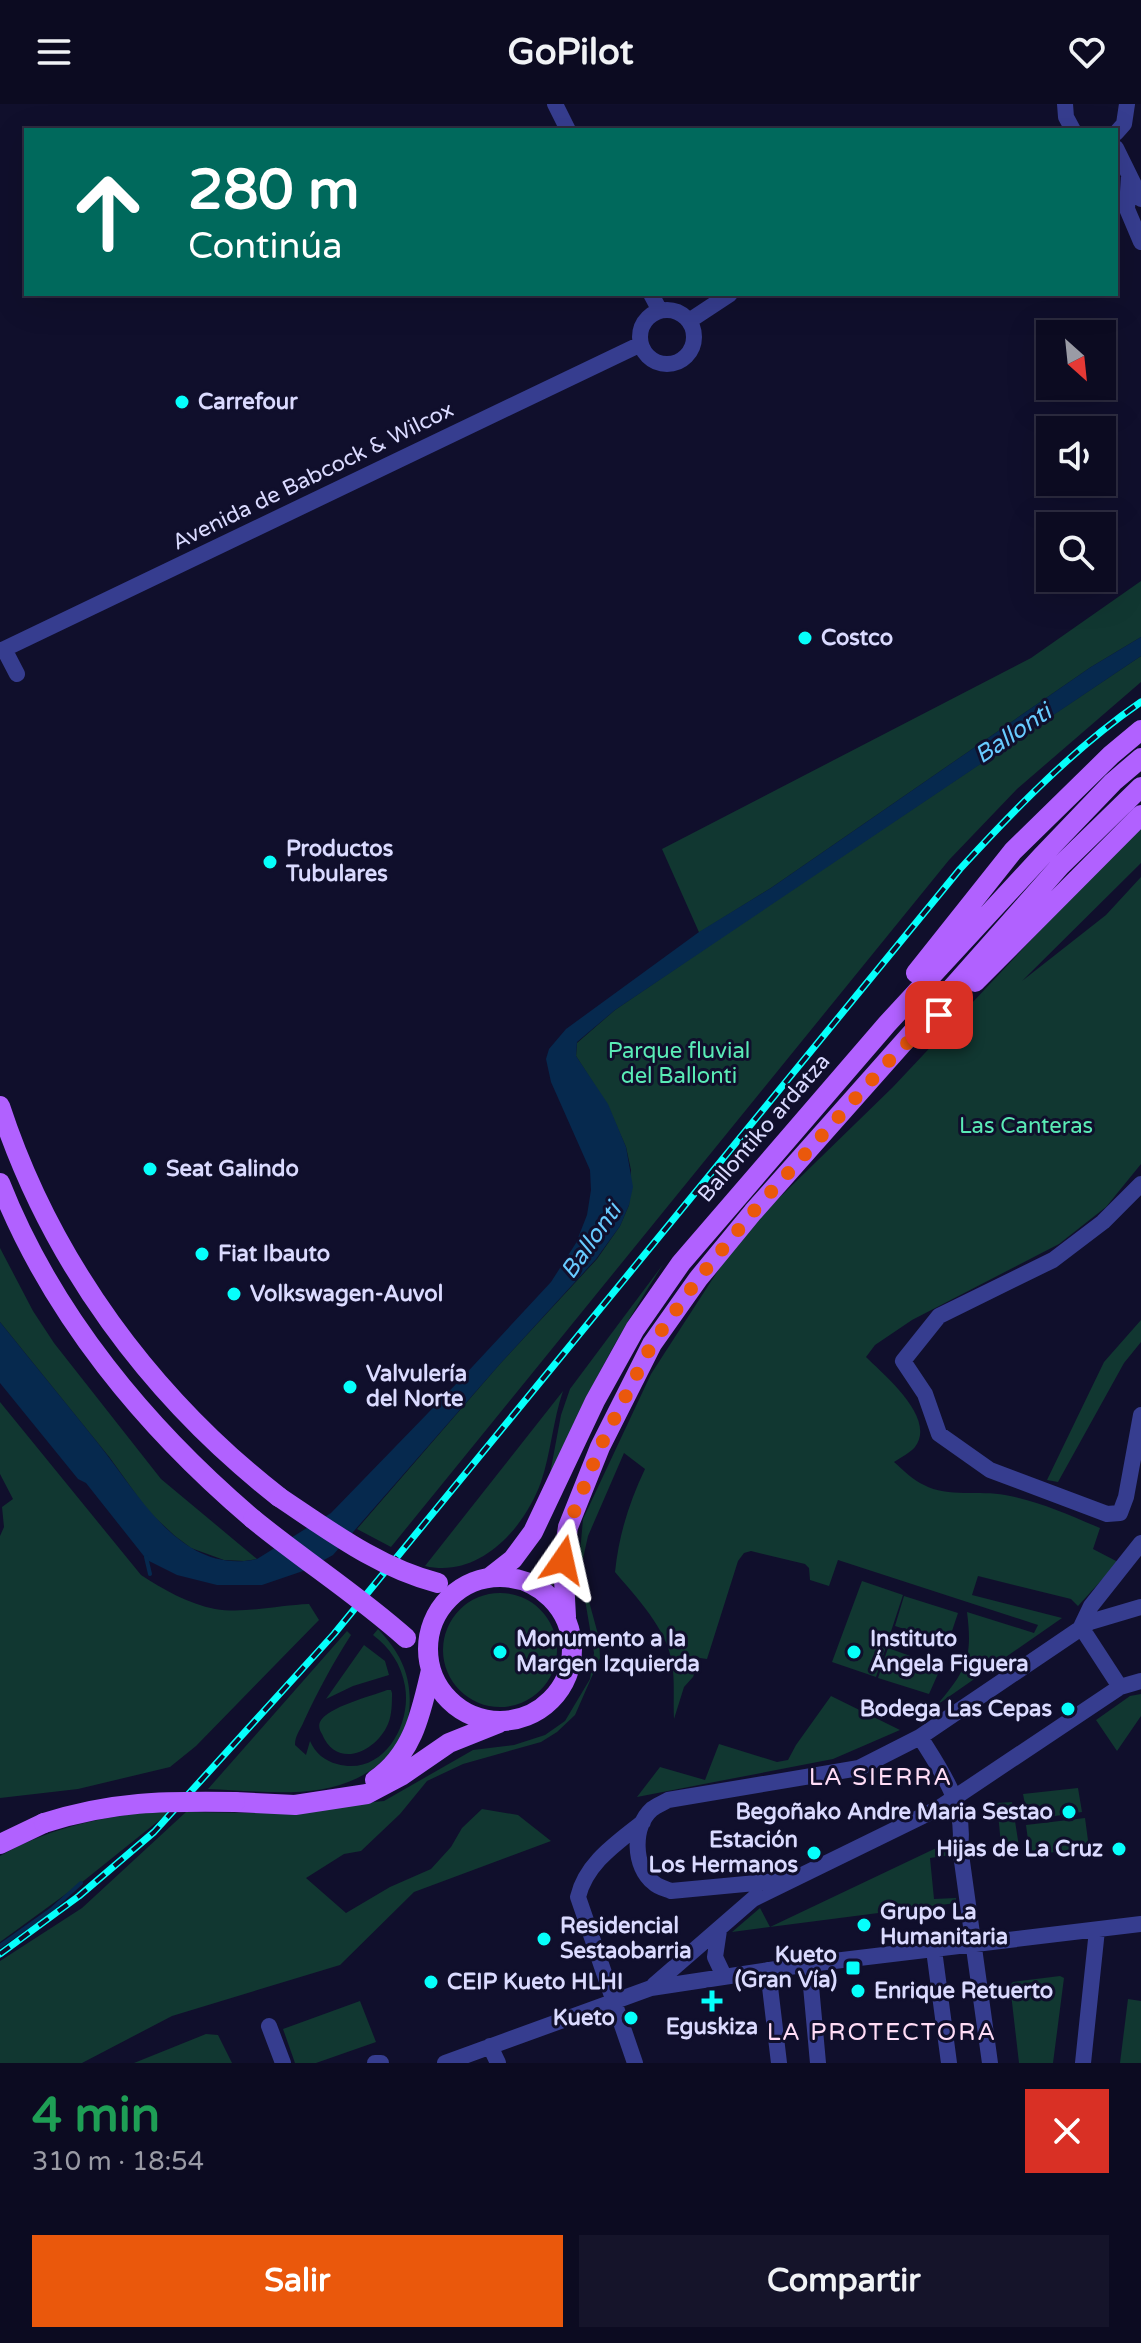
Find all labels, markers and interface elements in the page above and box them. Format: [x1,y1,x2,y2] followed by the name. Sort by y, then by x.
[32,30,76,74] icon: menu
[1065,30,1109,74] icon: heart
[508,31,633,74] text: GoPilot
[188,157,359,224] text: 280 m
[56,160,160,264] icon: ahead
[188,225,342,268] text: Continúa
[1036,320,1116,400] north arrow
[1036,320,1116,592] map controls
[198,389,298,415] place label: Carrefour
[173,393,191,411] marker: Carrefour
[168,396,458,556] street label: Avenida de Babcock & Wilcox
[1036,416,1116,496] button: sound
[1036,512,1116,592] button: search
[821,625,893,651] place label: Costco
[796,629,814,647] marker: Costco
[969,696,1059,770] water label: Ballonti
[285,836,394,887] place label: Productos Tubulares
[261,853,279,871] marker: Productos Tubulares
[905,981,973,1049] pin
[917,993,961,1037] icon: arrive
[608,1038,750,1089] park label: Parque fluvial del Ballonti
[693,1049,835,1207] street label: Ballontiko ardatza
[959,1113,1093,1139] park label: Las Canteras
[166,1156,299,1182] place label: Seat Galindo
[141,1160,159,1178] marker: Seat Galindo
[554,1195,629,1285] water label: Ballonti
[218,1241,330,1267] place label: Fiat Ibauto
[193,1245,211,1263] marker: Fiat Ibauto
[250,1281,443,1307] place label: Volkswagen-Auvol
[225,1285,243,1303] marker: Volkswagen-Auvol
[366,1361,467,1412] place label: Valvulería del Norte
[341,1378,359,1396] marker: Valvulería del Norte
[521,1518,605,1602] position arrow
[516,1626,700,1677] place label: Monumento a la Margen Izquierda
[870,1626,1029,1677] place label: Instituto Ángela Figuera
[491,1643,509,1661] marker: Monumento a la Margen Izquierda
[845,1643,863,1661] marker: Instituto Ángela Figuera
[860,1696,1052,1722] place label: Bodega Las Cepas
[1059,1700,1077,1718] marker: Bodega Las Cepas
[809,1763,953,1792] district label: LA SIERRA
[735,1799,1053,1825] place label: Begoñako Andre Maria Sestao
[1060,1803,1078,1821] marker: Begoñako Andre Maria Sestao
[649,1827,798,1878] place label: Estación Los Hermanos
[936,1836,1103,1862] place label: Hijas de La Cruz
[1110,1840,1128,1858] marker: Hijas de La Cruz
[805,1844,823,1862] marker: Estación Los Hermanos
[880,1899,1008,1950] place label: Grupo La Humanitaria
[560,1913,692,1964] place label: Residencial Sestaobarria
[855,1916,873,1934] marker: Grupo La Humanitaria
[535,1930,553,1948] marker: Residencial Sestaobarria
[735,1942,837,1993] place label: Kueto (Gran Vía)
[844,1959,862,1977] marker: Kueto (Gran Vía)
[447,1969,623,1995] place label: CEIP Kueto HLHI
[422,1973,440,1991] marker: CEIP Kueto HLHI
[874,1978,1053,2004] place label: Enrique Retuerto
[849,1982,867,2000] marker: Enrique Retuerto
[703,1992,721,2010] marker: Eguskiza
[553,2005,615,2031] place label: Kueto
[622,2009,640,2027] marker: Kueto
[666,2014,758,2040] place label: Eguskiza
[767,2018,997,2047] district label: LA PROTECTORA
[32,2087,160,2145] text: 4 min
[1025,2089,1109,2173] button: close
[32,2146,204,2177] text: 310 m · 18:54
[32,2235,563,2327] button: Salir
[579,2235,1109,2327] button: Compartir

